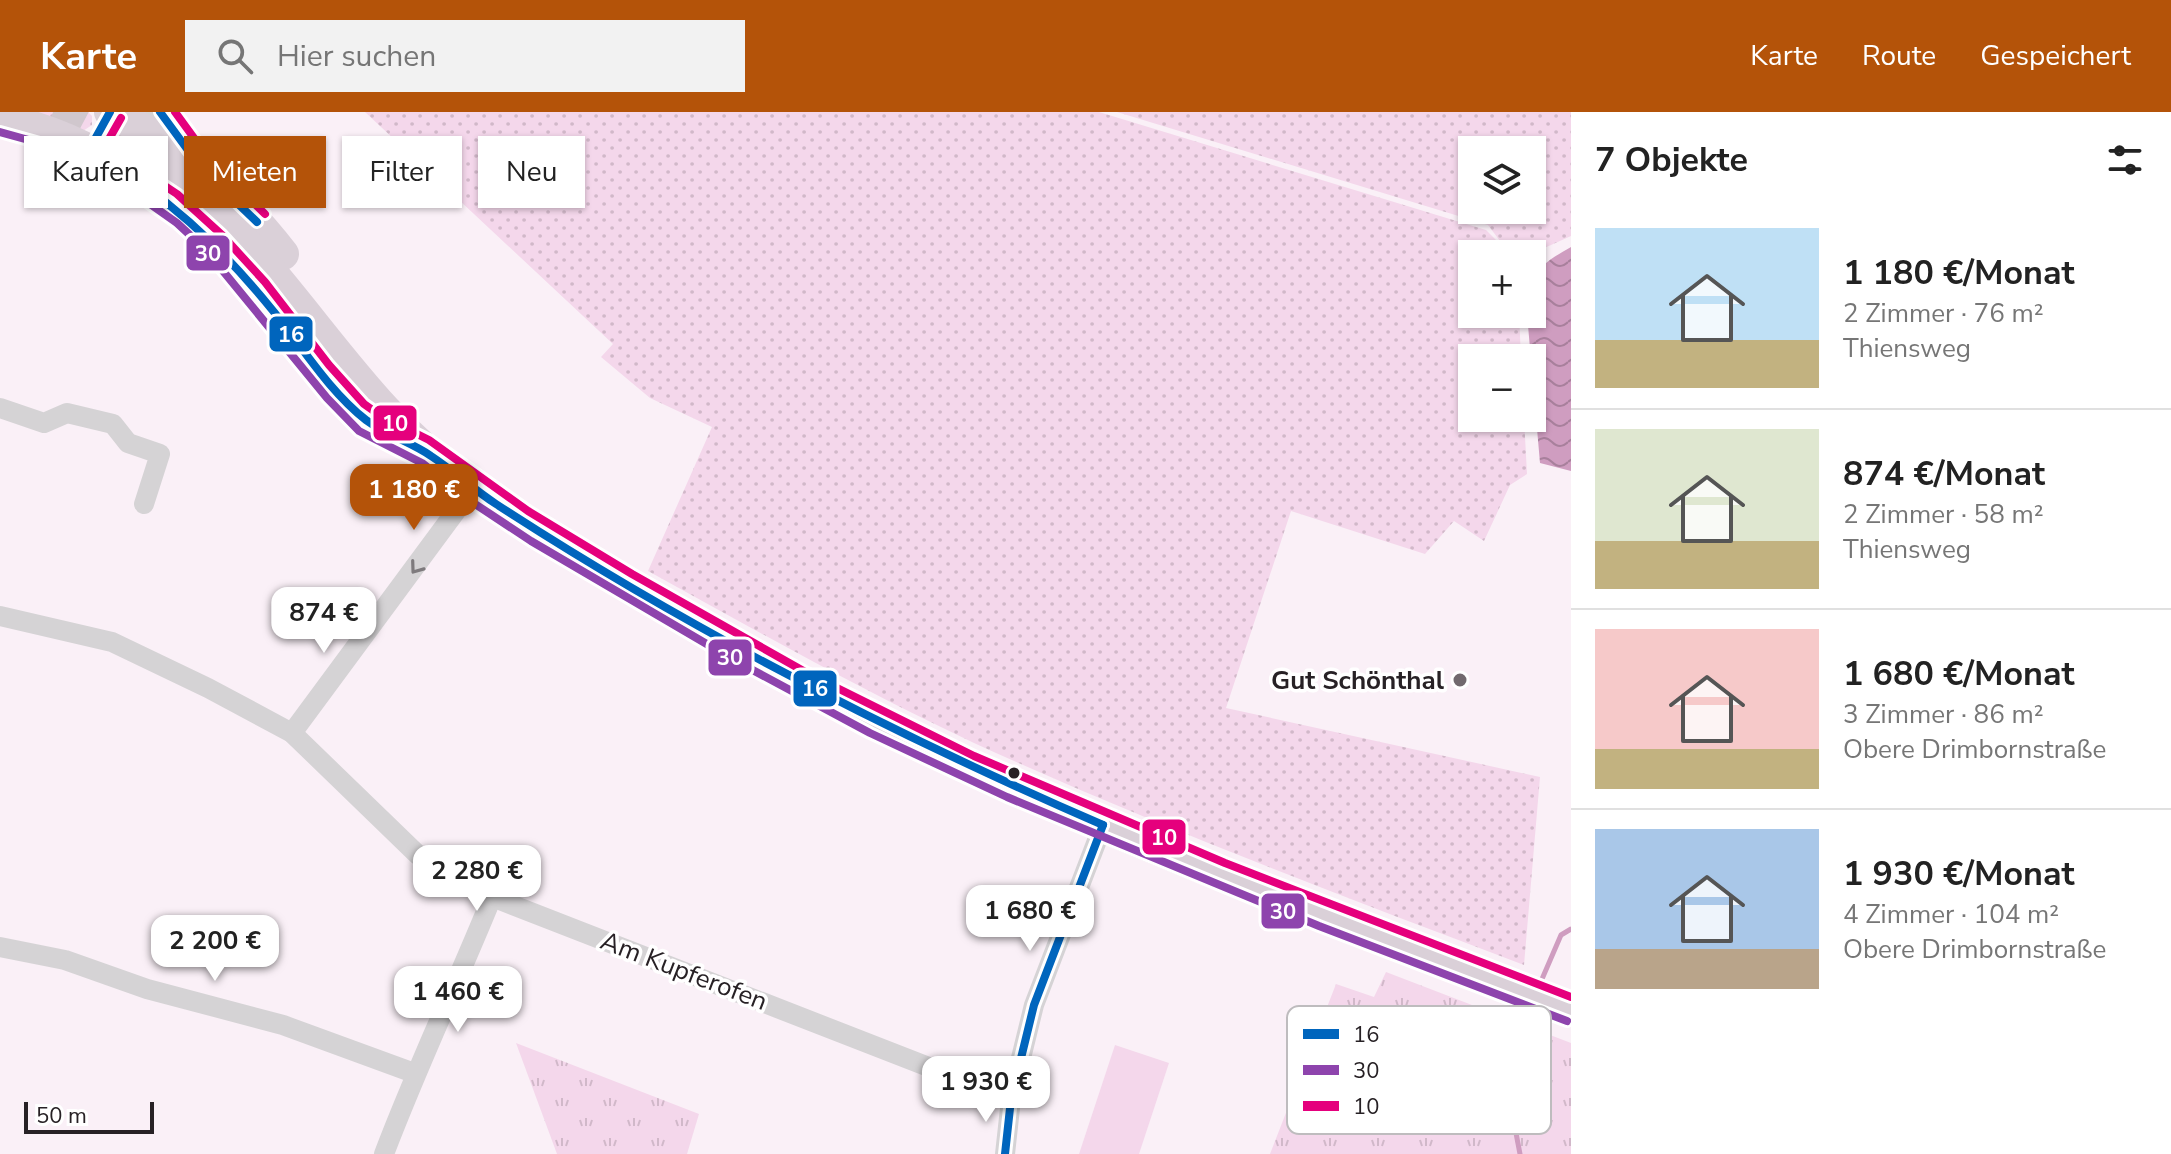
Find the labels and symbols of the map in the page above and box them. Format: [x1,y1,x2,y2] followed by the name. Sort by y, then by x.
[185,234,231,272] line badge: 30
[195,239,221,269] text: 30
[268,315,314,353] line badge: 16
[278,320,304,350] text: 16
[372,404,418,442] line badge: 10
[382,409,408,439] text: 10
[340,464,488,532] pin: 1 180 €
[411,559,425,574] one-way arrow
[268,587,380,655] pin: 874 €
[707,638,753,677] line badge: 30
[717,643,743,673] text: 30
[1271,663,1445,698] place label: Gut Schönthal
[792,669,838,708] line badge: 16
[1451,671,1469,689] marker: Gut Schönthal
[802,674,828,704] text: 16
[1006,765,1022,781] unlabelled marker
[1141,818,1187,856] line badge: 10
[1151,823,1177,853] text: 10
[403,845,551,913] pin: 2 280 €
[956,885,1104,953] pin: 1 680 €
[1260,892,1306,930] line badge: 30
[1270,897,1296,927] text: 30
[141,915,289,983] pin: 2 200 €
[596,923,772,1019] street label: Am Kupferofen
[384,966,532,1034] pin: 1 460 €
[1287,1006,1551,1134] legend
[1353,1020,1379,1050] text: 16
[912,1056,1060,1124] pin: 1 930 €
[1353,1056,1379,1086] text: 30
[1353,1092,1379,1122] text: 10
[24,1098,154,1134] scale bar

